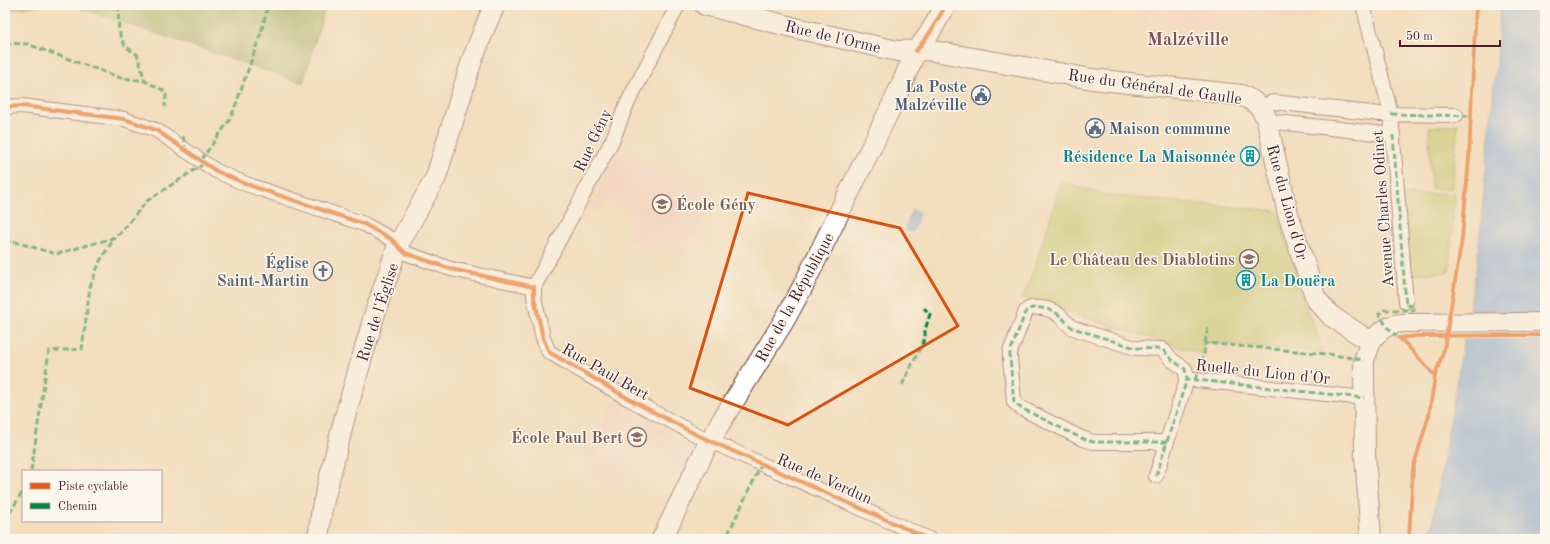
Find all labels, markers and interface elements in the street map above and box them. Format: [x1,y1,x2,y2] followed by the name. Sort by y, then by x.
[783,19,882,57] street label: Rue de l'Orme
[1400,22,1500,48] scale bar
[1406,30,1433,43] text: 50 m
[1147,31,1229,49] district label: Malzéville
[1067,68,1243,108] street label: Rue du Général de Gaulle
[894,80,967,114] place label: La Poste Malzéville
[970,84,992,106] public building icon: La Poste Malzéville
[572,106,616,175] street label: Rue Gény
[1084,117,1106,139] public building icon: Maison commune
[1109,122,1231,138] place label: Maison commune
[1370,129,1397,288] street label: Avenue Charles Odinet
[1263,143,1309,263] street label: Rue du Lion d'Or
[1239,145,1261,167] building icon: Résidence La Maisonnée
[1062,150,1236,166] place label: Résidence La Maisonnée
[651,193,673,215] school or university icon: École Gény
[676,194,756,214] place label: École Gény
[754,231,838,365] street label: Rue de la République
[1238,248,1260,270] school or university icon: Le Château des Diablotins
[217,252,309,290] place label: Église Saint-Martin
[1049,253,1235,269] place label: Le Château des Diablotins
[312,260,334,282] church icon: Église Saint-Martin
[352,260,402,364] street label: Rue de l'Église
[1235,269,1257,291] building icon: La Douëra
[1260,274,1335,290] place label: La Douëra
[559,341,652,404] street label: Rue Paul Bert
[1195,358,1331,388] street label: Ruelle du Lion d'Or
[626,426,648,448] school or university icon: École Paul Bert
[511,427,623,447] place label: École Paul Bert
[774,452,874,508] street label: Rue de Verdun
[22,470,162,522] legend
[58,481,128,493] text: Piste cyclable
[58,501,98,513] text: Chemin

